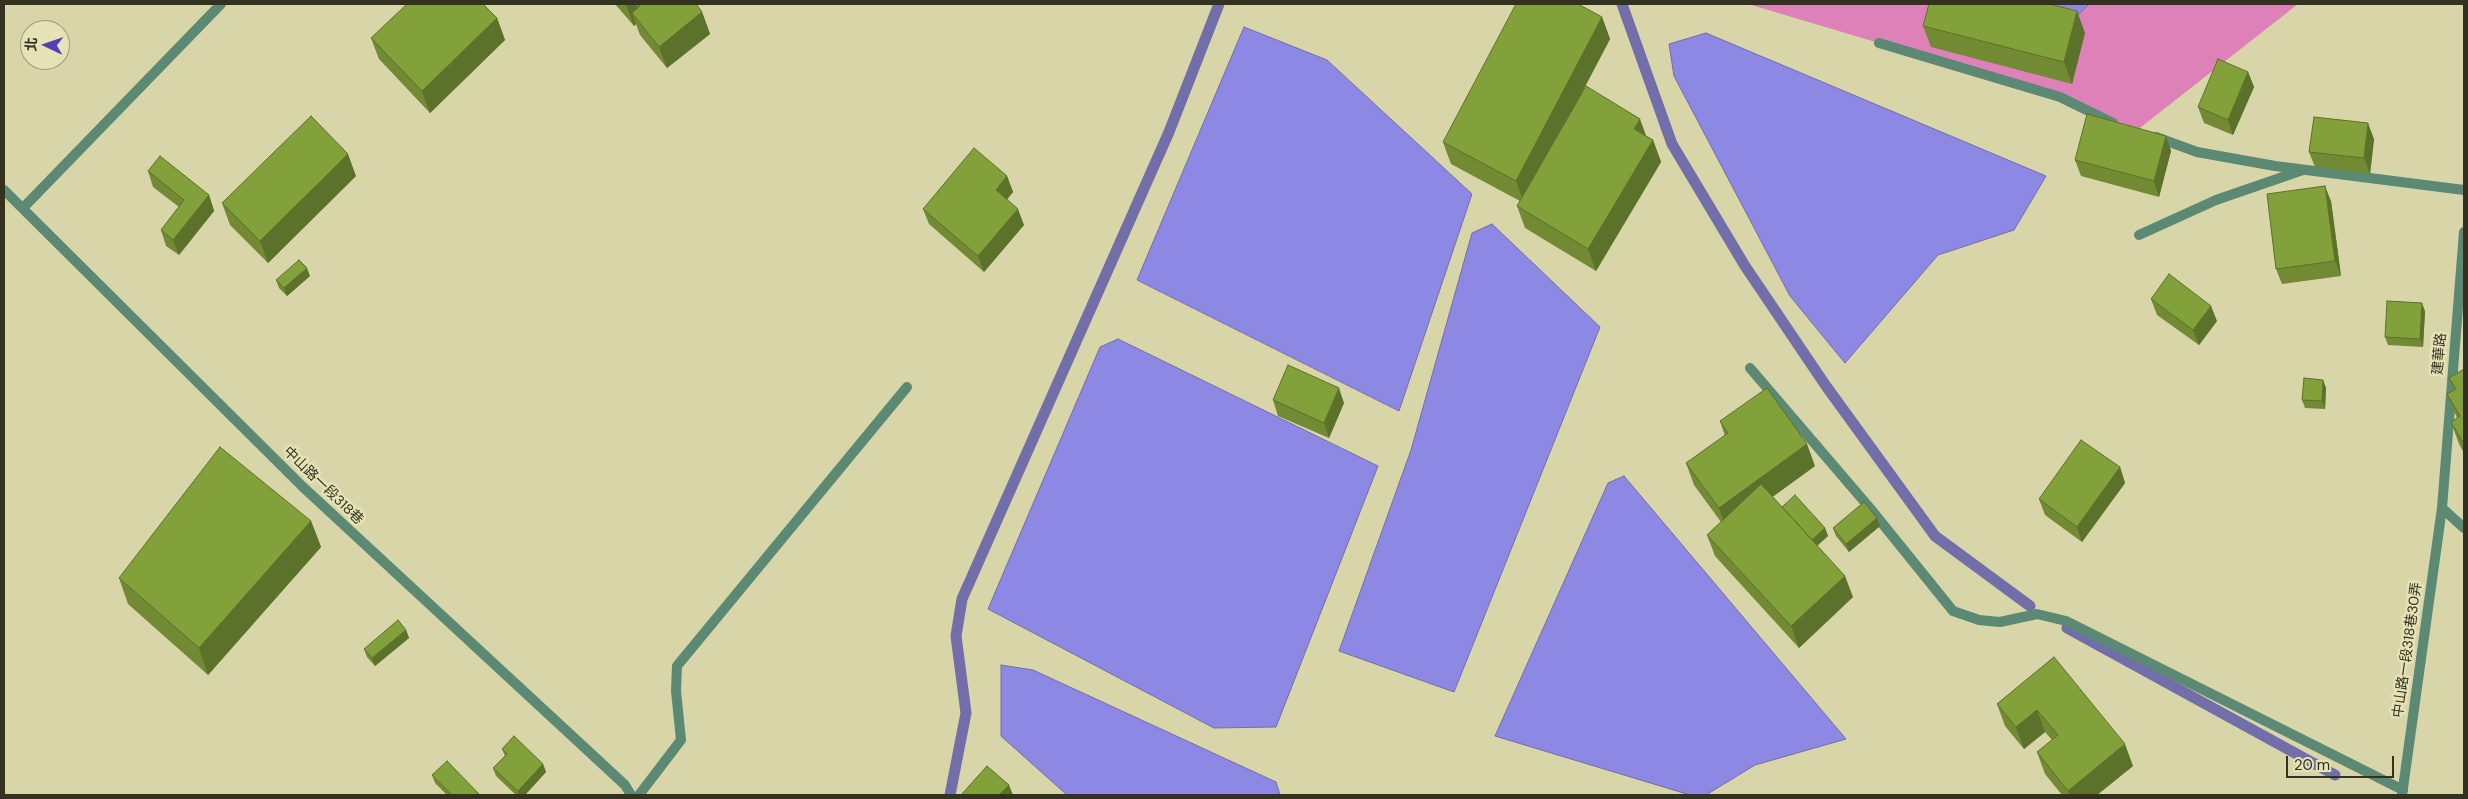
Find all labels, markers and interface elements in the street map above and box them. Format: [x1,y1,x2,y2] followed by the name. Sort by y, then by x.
[20,20,70,70] north arrow
[22,37,40,52] text: 北
[2430,332,2450,376] street label: 建華路
[279,444,367,528] street label: 中山路一段318巷
[2390,581,2426,719] street label: 中山路一段318巷30弄
[2288,746,2396,778] scale bar
[2294,755,2330,775] text: 20 m

